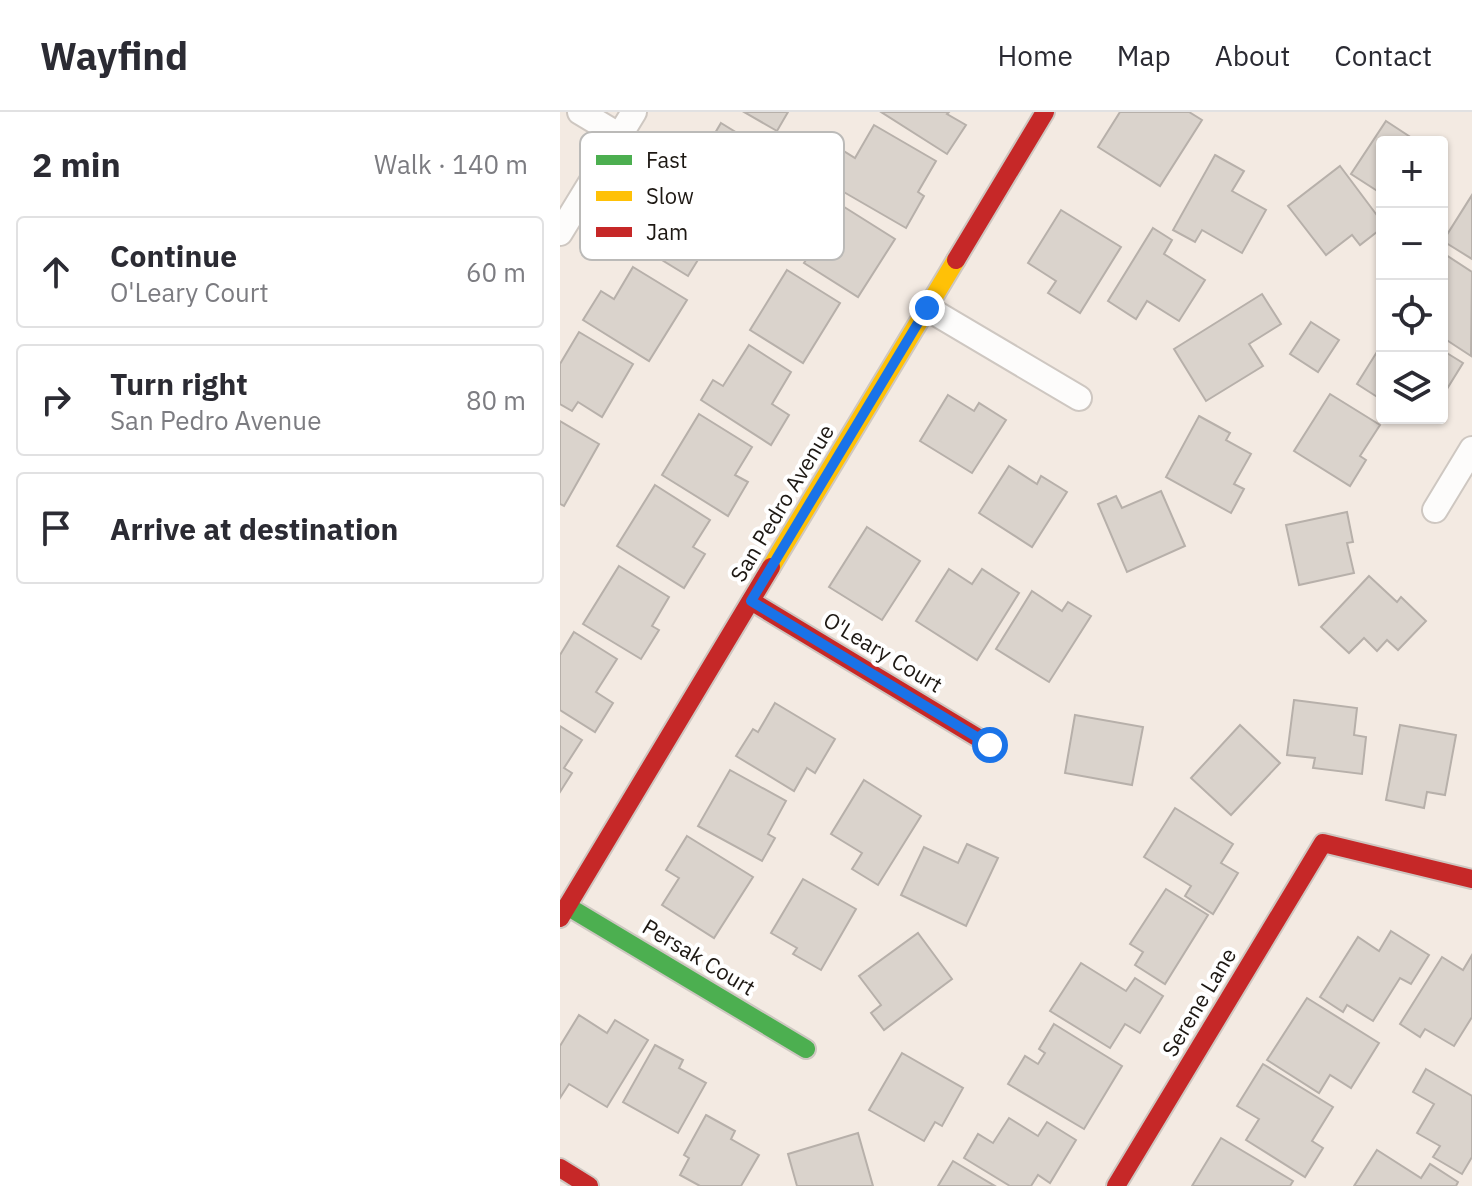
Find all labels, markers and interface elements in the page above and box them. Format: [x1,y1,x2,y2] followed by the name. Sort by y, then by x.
[40,31,188,80] text: Wayfind
[997,37,1073,74] text: Home
[1117,37,1171,74] text: Map
[1215,37,1290,74] text: About
[1334,37,1432,74] text: Contact
[580,132,844,260] legend
[1376,136,1448,424] map controls
[1376,136,1448,208] button: +
[32,142,121,186] text: 2 min
[646,145,687,174] text: Fast
[374,147,528,181] text: Walk · 140 m
[646,181,694,210] text: Slow
[1376,208,1448,280] button: −
[646,217,688,246] text: Jam
[110,236,237,275] text: Continue
[34,250,78,294] icon: ahead
[466,255,526,289] text: 60 m
[110,275,269,309] text: O'Leary Court
[1376,280,1448,352] button: locate
[909,290,945,326] route end
[1376,352,1448,424] button: layers
[110,364,248,403] text: Turn right
[34,378,78,422] icon: right
[466,383,526,417] text: 80 m
[110,403,321,437] text: San Pedro Avenue
[723,419,840,587] street label: San Pedro Avenue
[34,506,78,550] icon: arrive
[110,509,398,548] text: Arrive at destination
[818,605,948,699] street label: O'Leary Court
[972,727,1008,763] route start
[638,912,761,1002] street label: Persak Court
[1155,942,1242,1061] street label: Serene Lane

